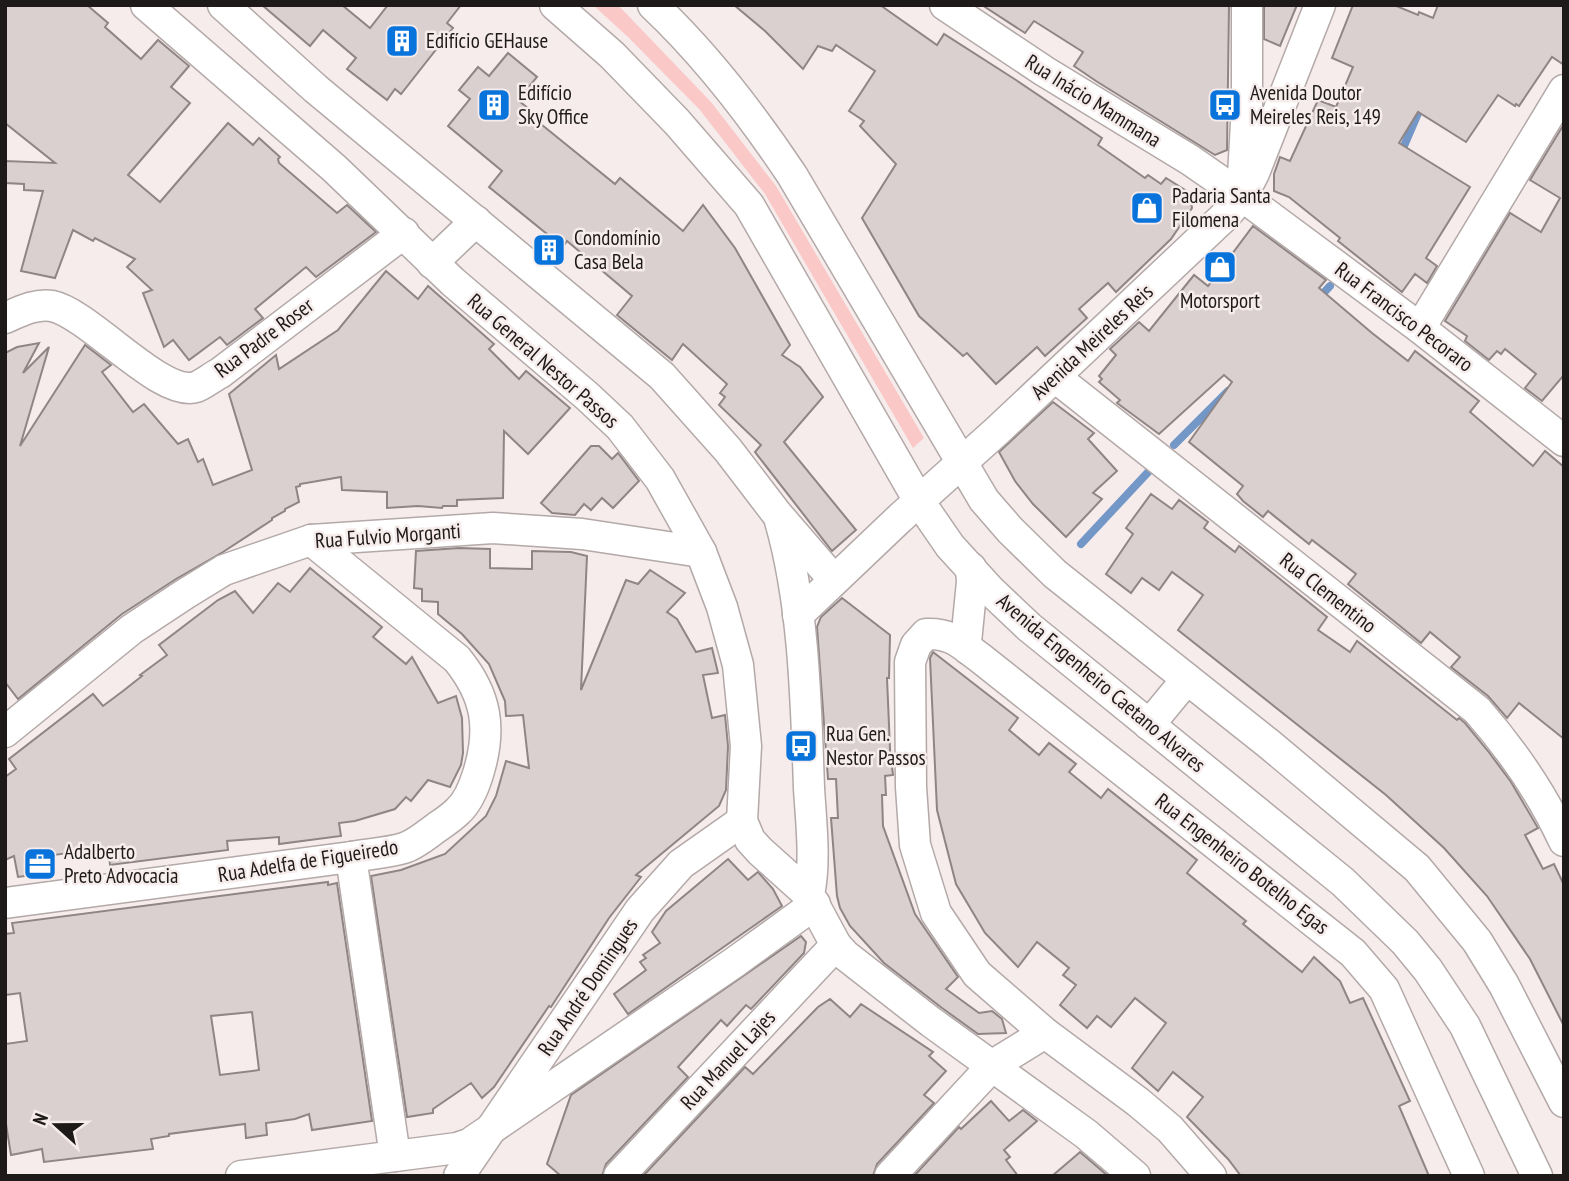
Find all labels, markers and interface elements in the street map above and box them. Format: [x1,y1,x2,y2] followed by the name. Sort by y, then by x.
[383,22,421,60] building icon: Edifício GEHause
[426,27,548,54] place label: Edifício GEHause
[1020,48,1166,153] street label: Rua Inácio Mammana
[518,79,589,130] place label: Edifício Sky Office
[1250,79,1381,130] place label: Avenida Doutor Meireles Reis, 149
[475,86,513,124] building icon: Edifício Sky Office
[1206,86,1244,124] bus stop icon: Avenida Doutor Meireles Reis, 149
[1172,182,1271,233] place label: Padaria Santa Filomena
[1128,189,1166,227] shop icon: Padaria Santa Filomena
[574,224,661,275] place label: Condomínio Casa Bela
[530,231,568,269] building icon: Condomínio Casa Bela
[1201,248,1239,286] shop icon: Motorsport
[1330,256,1479,377] street label: Rua Francisco Pecoraro
[1025,278,1158,405] street label: Avenida Meireles Reis
[462,287,625,434] street label: Rua General Nestor Passos
[1180,287,1260,314] place label: Motorsport
[209,291,319,384] street label: Rua Padre Roser
[314,517,462,554] street label: Rua Fulvio Morganti
[1275,546,1382,639] street label: Rua Clementino
[991,587,1211,778] street label: Avenida Engenheiro Caetano Alvares
[826,720,926,771] place label: Rua Gen. Nestor Passos
[782,727,820,765] bus stop icon: Rua Gen. Nestor Passos
[1150,787,1335,940] street label: Rua Engenheiro Botelho Egas
[216,833,400,888] street label: Rua Adelfa de Figueiredo
[64,838,178,889] place label: Adalberto Preto Advocacia
[21,845,59,883] office icon: Adalberto Preto Advocacia
[532,913,644,1061] street label: Rua André Domingues
[674,1004,781,1115] street label: Rua Manuel Lajes
[21,1090,91,1160] north arrow
[27,1110,53,1128] text: N

